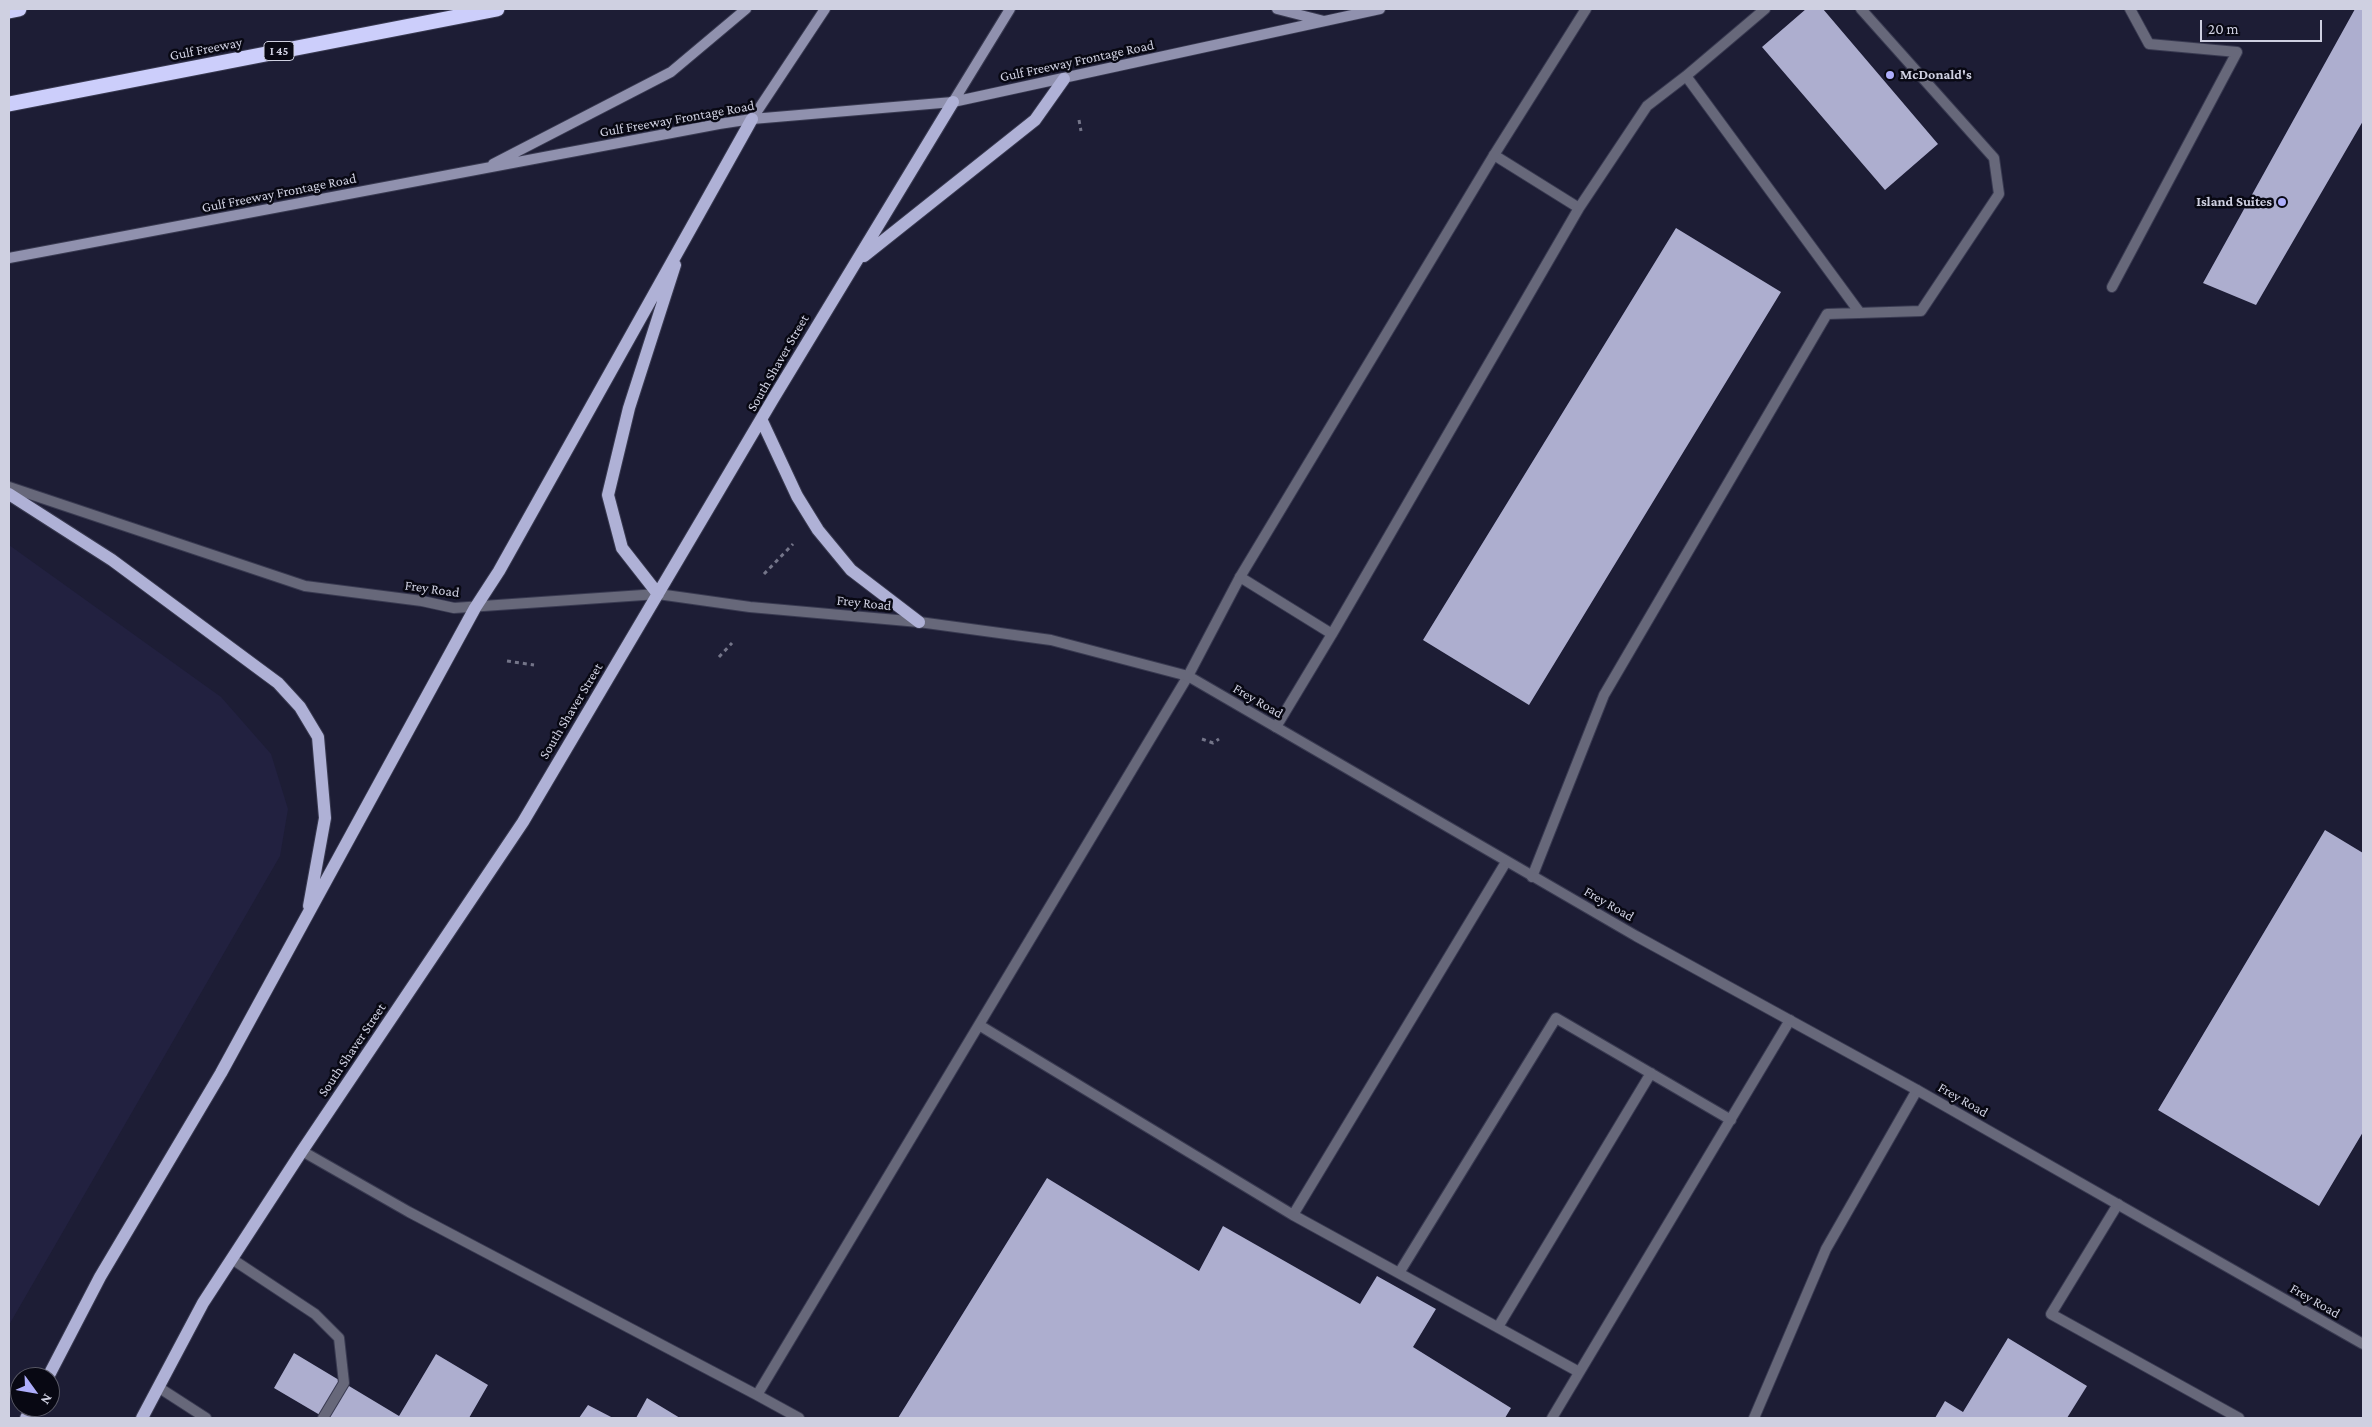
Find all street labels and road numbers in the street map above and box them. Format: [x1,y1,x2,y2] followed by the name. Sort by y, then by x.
[168,34,244,64] street label: Gulf Freeway
[998,36,1156,86] street label: Gulf Freeway Frontage Road
[264,41,294,60] road number: I 45
[598,97,756,141] street label: Gulf Freeway Frontage Road
[200,170,358,216] street label: Gulf Freeway Frontage Road
[743,312,813,414] street label: South Shaver Street
[404,577,460,601] street label: Frey Road
[836,592,892,614] street label: Frey Road
[536,660,606,762] street label: South Shaver Street
[1230,680,1286,722] street label: Frey Road
[1581,883,1637,925] street label: Frey Road
[315,1000,389,1100] street label: South Shaver Street
[1935,1079,1991,1121] street label: Frey Road
[2287,1280,2343,1322] street label: Frey Road

